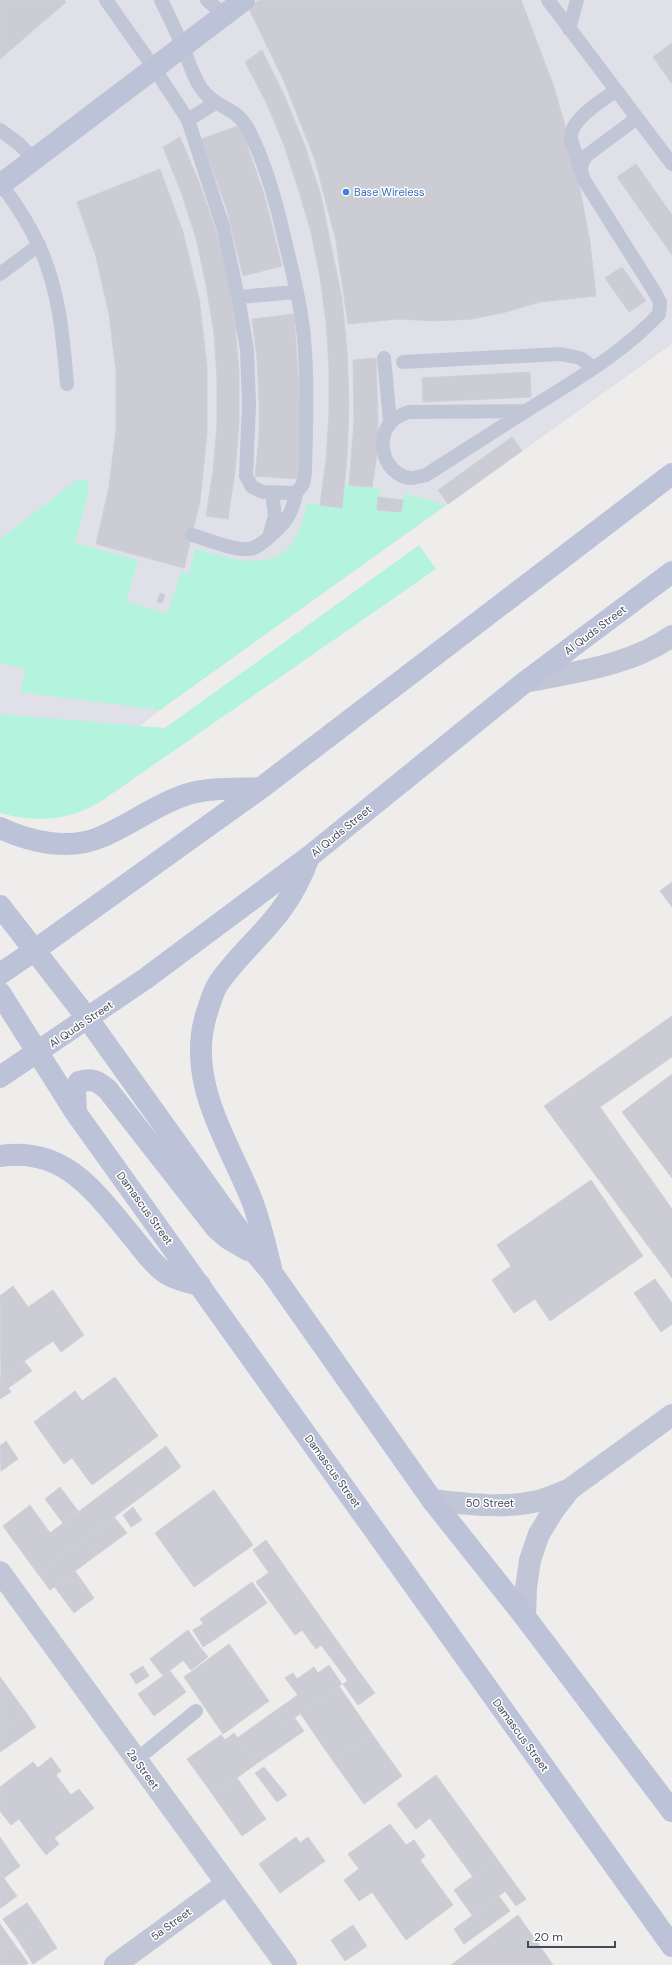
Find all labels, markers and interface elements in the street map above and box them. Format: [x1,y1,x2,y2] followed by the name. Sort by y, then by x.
[354,185,424,199] place label: Base Wireless
[341,187,351,197] marker: Base Wireless
[561,602,629,658] street label: Al Quds Street
[308,802,374,860] street label: Al Quds Street
[46,997,116,1051] street label: Al Quds Street
[114,1169,176,1247] street label: Damascus Street
[302,1432,364,1510] street label: Damascus Street
[466,1496,514,1510] street label: 50 Street
[490,1696,552,1774] street label: Damascus Street
[124,1746,162,1792] street label: 2a Street
[148,1905,194,1943] street label: 5a Street
[528,1923,615,1949] scale bar
[534,1929,563,1945] text: 20 m

